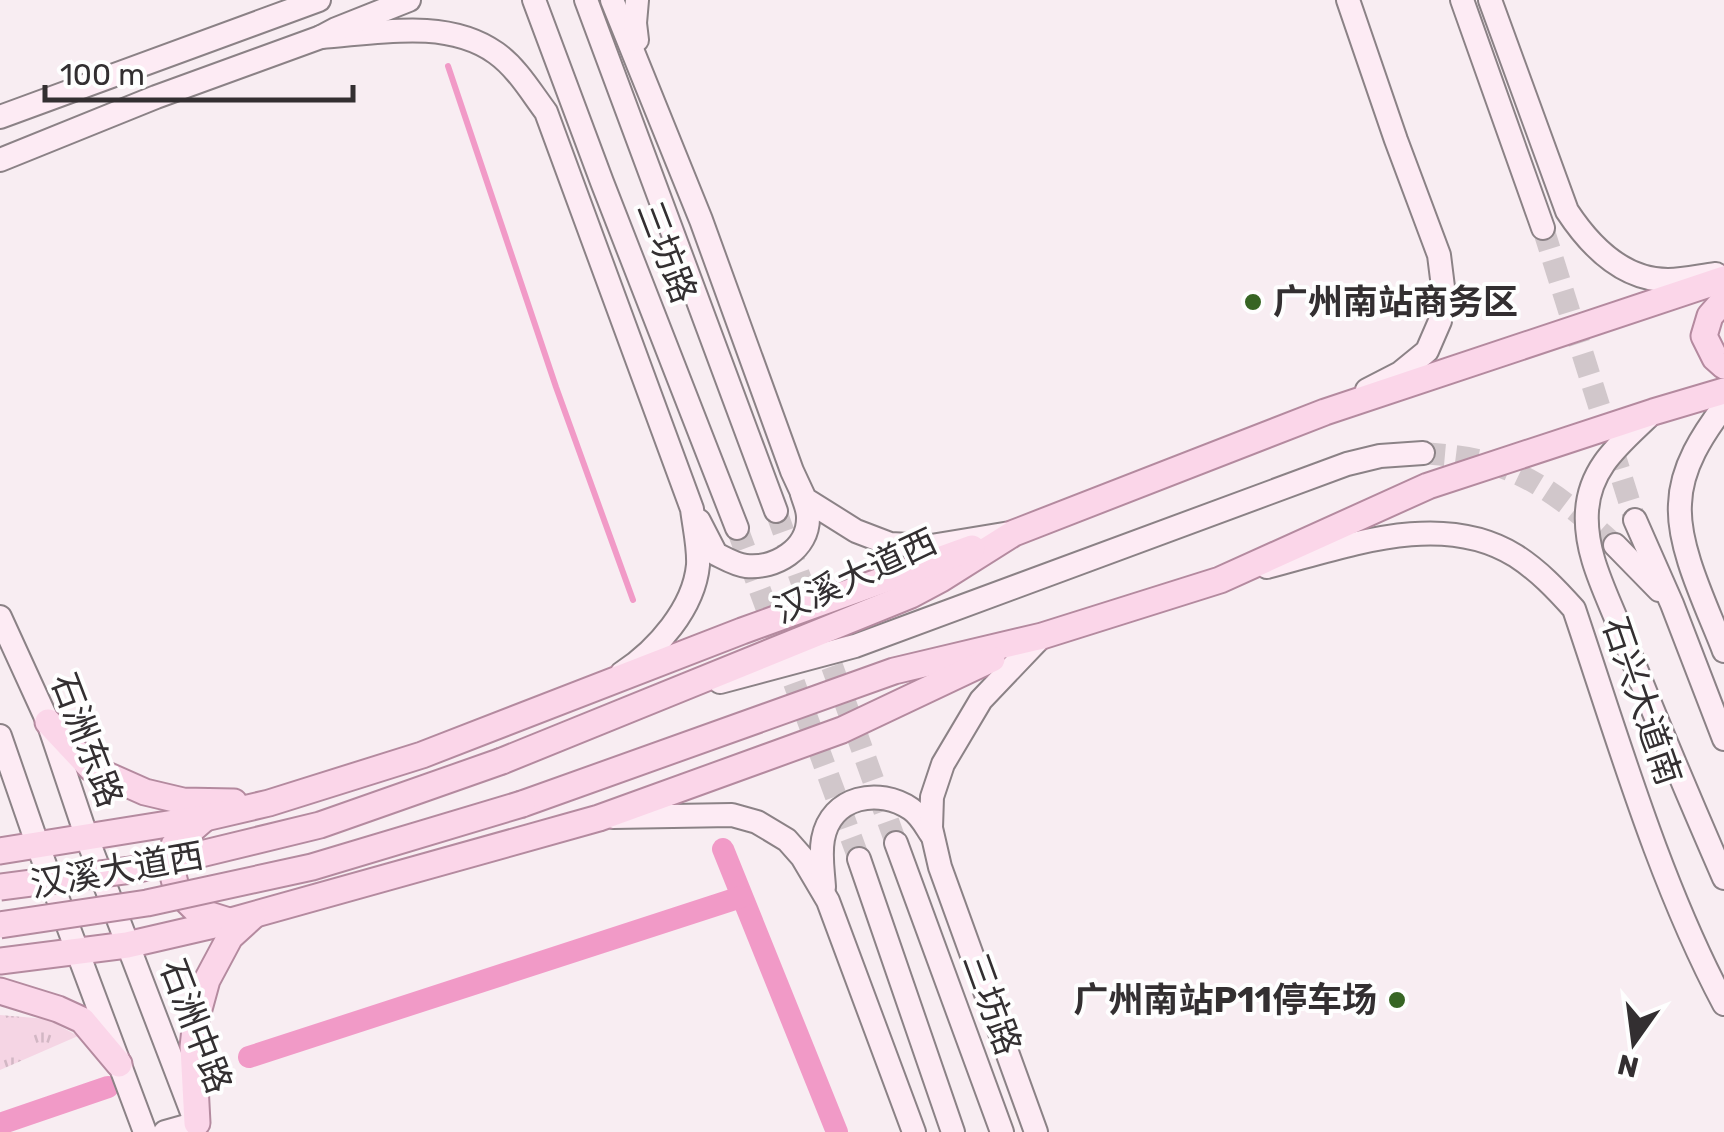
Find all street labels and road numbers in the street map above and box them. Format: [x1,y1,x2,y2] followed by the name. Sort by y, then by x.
[629,195,705,309] street label: 三坊路
[767,520,943,632] street label: 汉溪大道西
[1594,611,1690,791] street label: 石兴大道南
[42,667,132,813] street label: 石洲东路
[27,834,207,906] street label: 汉溪大道西
[954,947,1030,1061] street label: 三坊路
[151,953,241,1099] street label: 石洲中路

